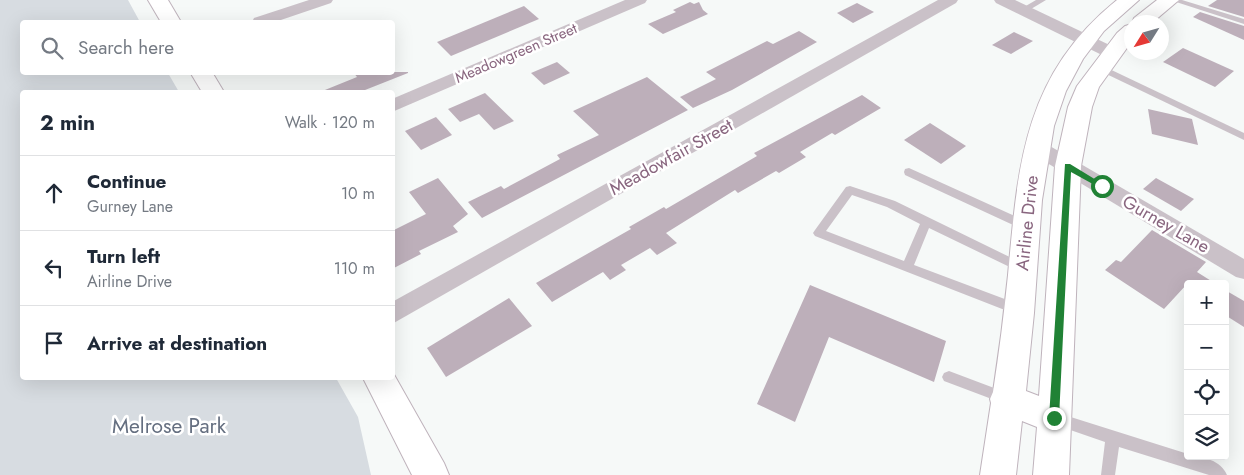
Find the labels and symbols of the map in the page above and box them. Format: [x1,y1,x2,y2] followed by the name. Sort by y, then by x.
[1124,15,1169,60] north arrow
[452,17,581,89] street label: Meadowgreen Street
[605,112,738,202] street label: Meadowfair Street
[1009,174,1045,272] street label: Airline Drive
[1091,175,1114,198] route start
[1118,189,1214,259] street label: Gurney Lane
[1043,407,1066,430] route end
[112,411,227,441] park label: Melrose Park

